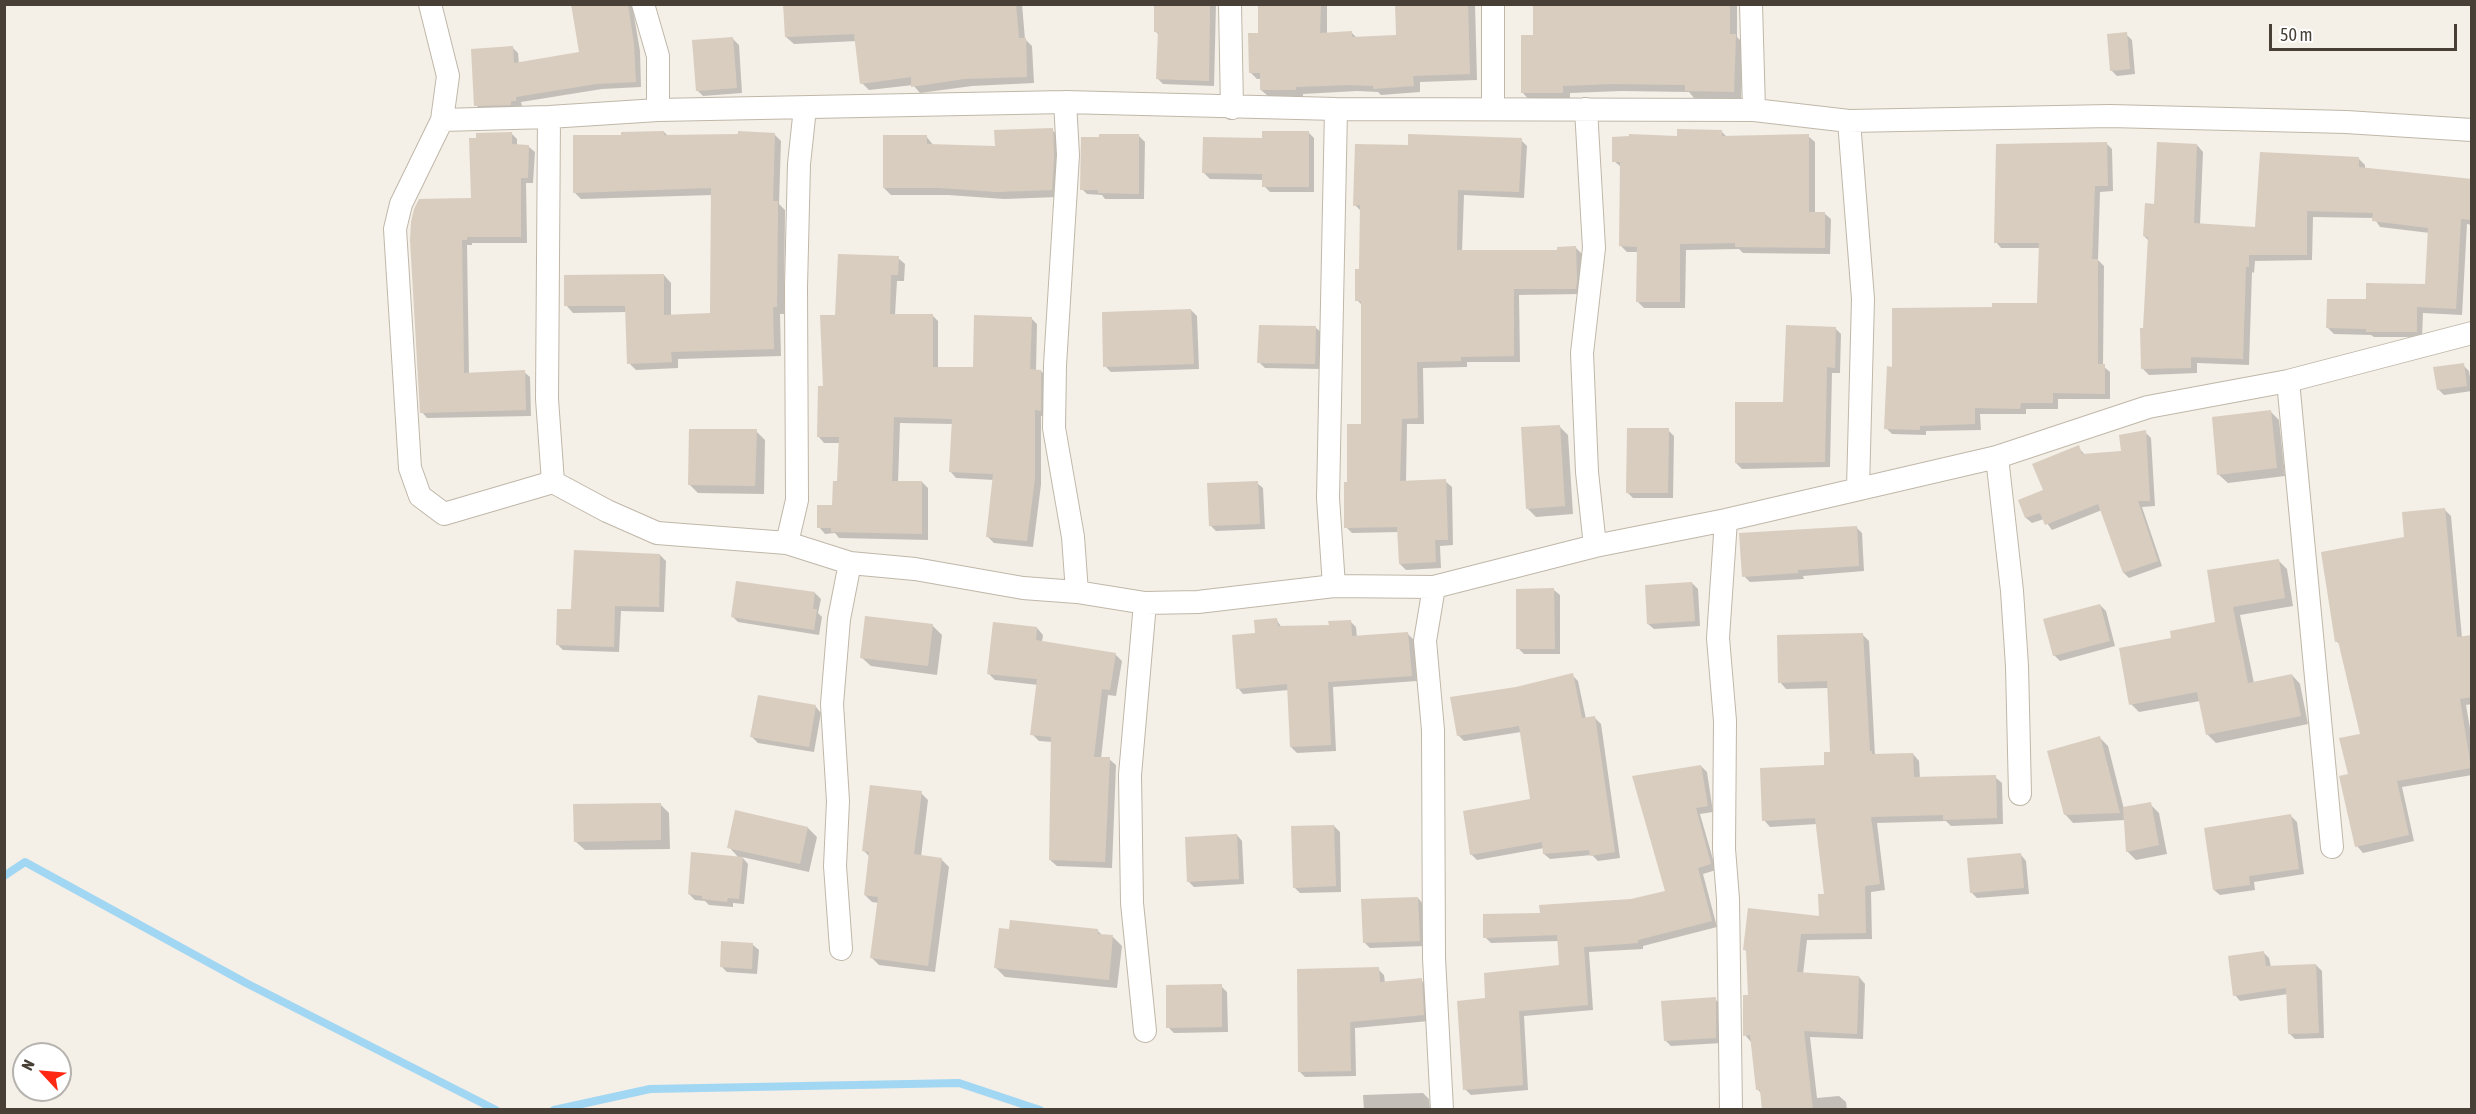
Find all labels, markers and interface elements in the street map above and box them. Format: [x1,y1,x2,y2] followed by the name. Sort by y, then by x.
[2272,12,2460,50] scale bar
[2280,24,2312,45] text: 50 m
[12,1042,72,1102] north arrow
[17,1057,38,1073] text: N

